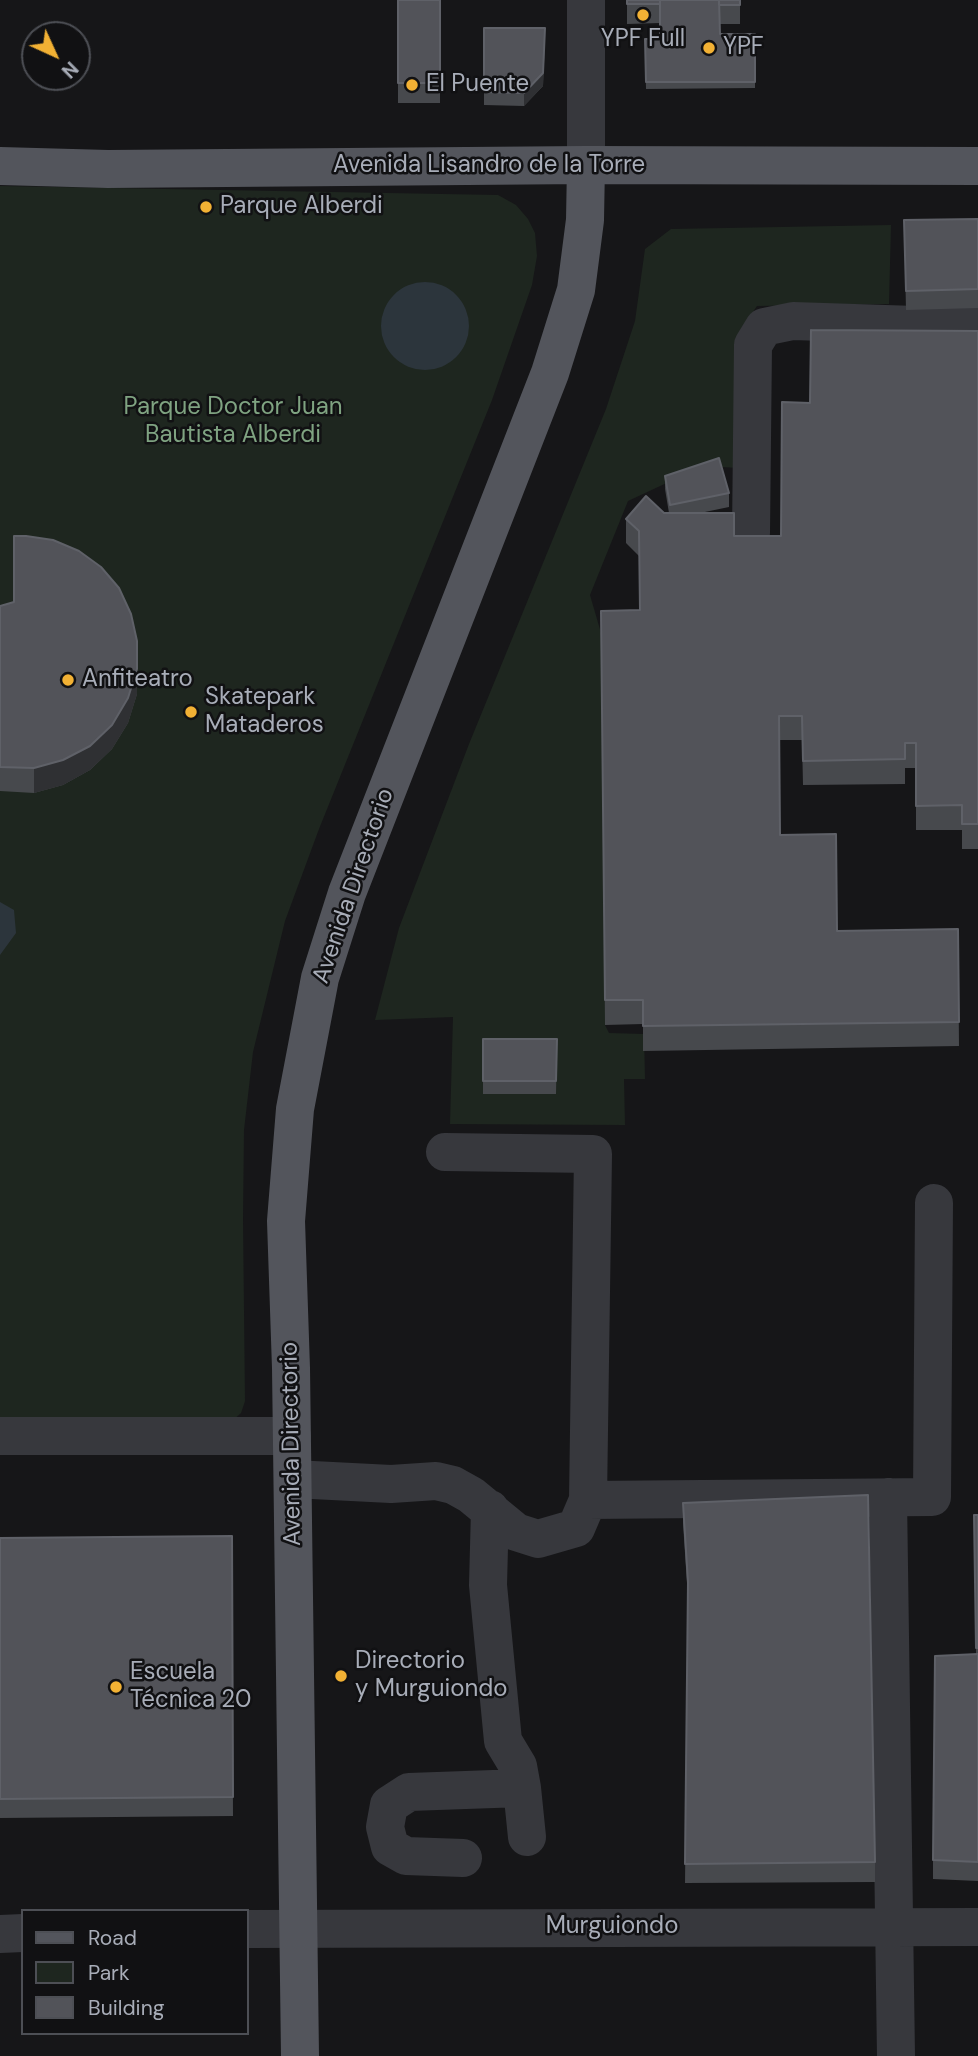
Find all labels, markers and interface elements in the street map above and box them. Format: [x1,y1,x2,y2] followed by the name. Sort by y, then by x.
[635,7,651,23] marker: YPF Full
[21,21,91,91] north arrow
[601,26,685,54] place label: YPF Full
[723,34,764,62] place label: YPF
[701,40,717,56] marker: YPF
[56,56,84,84] text: N
[426,71,529,99] place label: El Puente
[404,77,420,93] marker: El Puente
[333,152,645,180] street label: Avenida Lisandro de la Torre
[220,193,383,221] place label: Parque Alberdi
[198,199,214,215] marker: Parque Alberdi
[124,394,342,450] park label: Parque Doctor Juan Bautista Alberdi
[82,666,193,694] place label: Anfiteatro
[60,672,76,688] marker: Anfiteatro
[205,684,324,740] place label: Skatepark Mataderos
[183,704,199,720] marker: Skatepark Mataderos
[307,785,401,987] street label: Avenida Directorio
[276,1342,308,1546] street label: Avenida Directorio
[355,1648,507,1704] place label: Directorio y Murguiondo
[130,1659,251,1715] place label: Escuela Técnica 20
[333,1668,349,1684] marker: Directorio y Murguiondo
[108,1679,124,1695] marker: Escuela Técnica 20
[21,1909,248,2035] legend
[546,1913,678,1941] street label: Murguiondo
[88,1924,137,1952] text: Road
[88,1959,129,1987] text: Park
[88,1994,164,2022] text: Building

